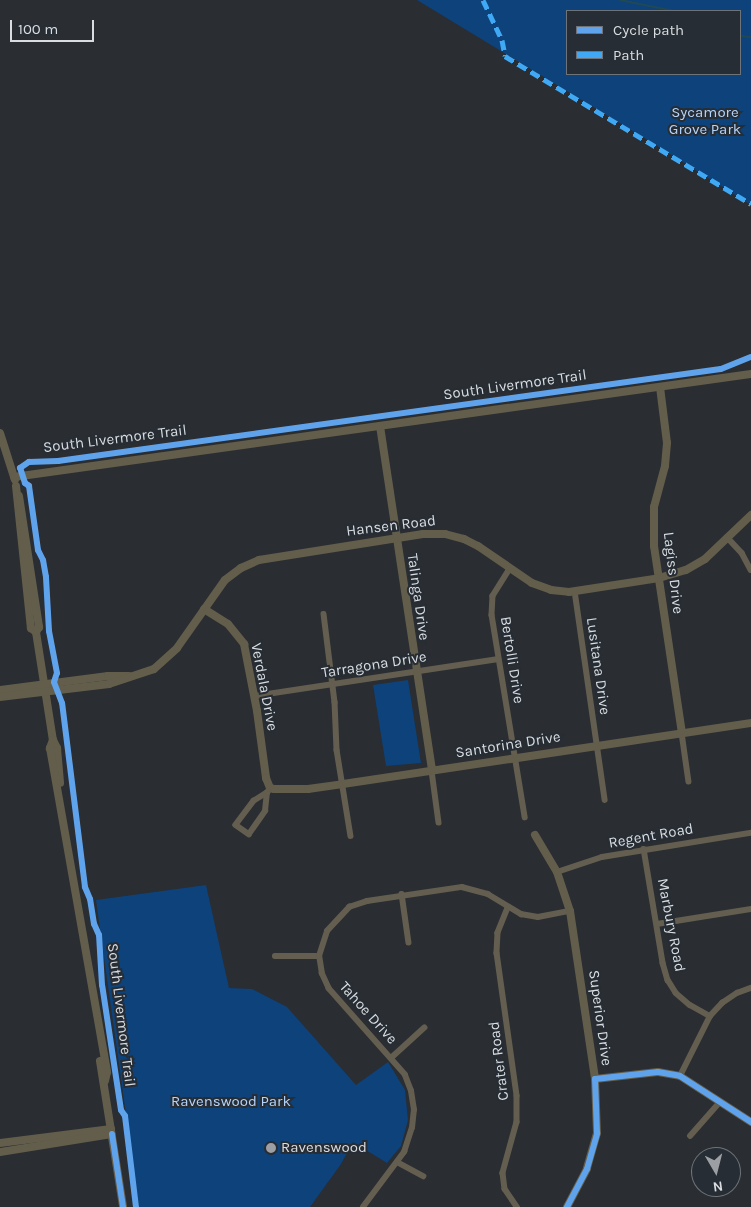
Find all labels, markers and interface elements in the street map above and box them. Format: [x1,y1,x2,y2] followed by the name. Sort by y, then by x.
[12,10,96,42] scale bar
[566,10,741,75] legend
[18,20,58,38] text: 100 m
[613,21,684,39] text: Cycle path
[613,46,644,64] text: Path
[669,103,741,138] park label: Sycamore Grove Park
[442,366,588,404] street label: South Livermore Trail
[42,421,188,457] street label: South Livermore Trail
[345,512,437,540] street label: Hansen Road
[659,531,687,615] street label: Lagiss Drive
[403,552,433,642] street label: Talinga Drive
[496,615,528,705] street label: Bertolli Drive
[582,616,614,716] street label: Lusitana Drive
[247,641,281,733] street label: Verdala Drive
[320,648,428,682] street label: Tarragona Drive
[454,728,562,762] street label: Santorina Drive
[607,820,695,852] street label: Regent Road
[653,877,689,973] street label: Marbury Road
[103,942,139,1088] street label: South Livermore Trail
[584,969,616,1067] street label: Superior Drive
[335,978,401,1048] street label: Tahoe Drive
[485,1020,513,1102] street label: Crater Road
[171,1093,291,1111] park label: Ravenswood Park
[281,1139,367,1157] place label: Ravenswood
[265,1142,277,1154] marker: Ravenswood
[691,1147,741,1197] north arrow
[712,1177,724,1195] text: N

